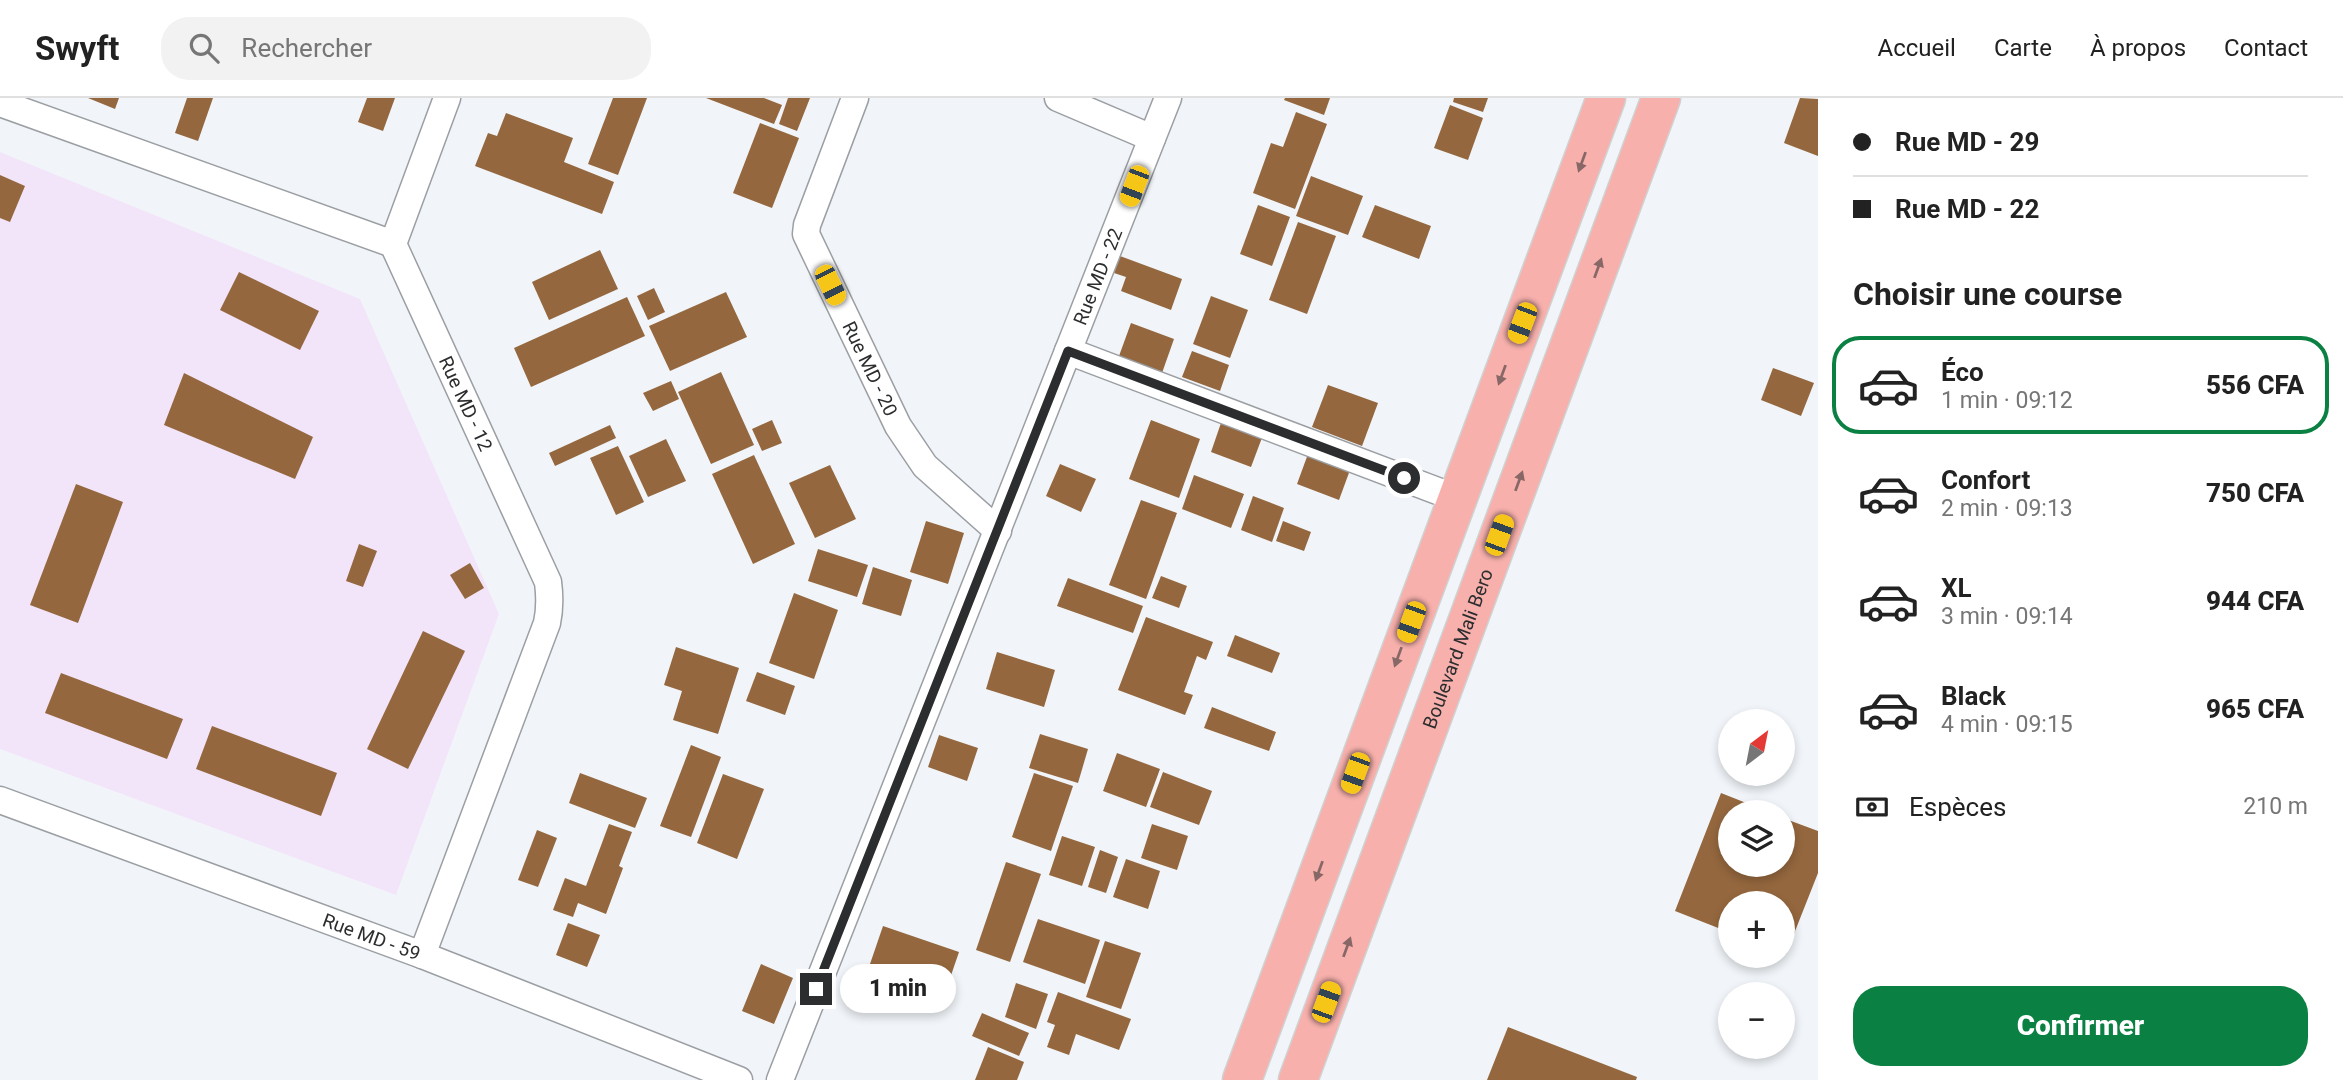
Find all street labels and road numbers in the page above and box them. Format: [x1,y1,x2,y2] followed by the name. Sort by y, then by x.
[1068,225,1127,328] street label: Rue MD - 22
[838,318,902,420] street label: Rue MD - 20
[434,352,497,455] street label: Rue MD - 12
[1418,566,1498,732] street label: Boulevard Mali Bero
[320,909,423,965] street label: Rue MD - 59

